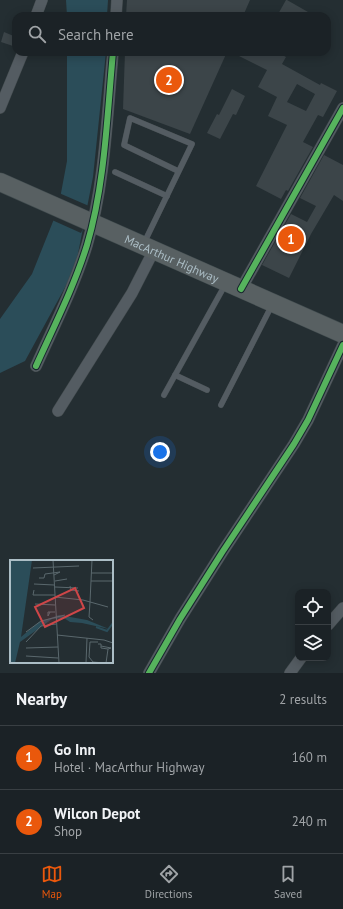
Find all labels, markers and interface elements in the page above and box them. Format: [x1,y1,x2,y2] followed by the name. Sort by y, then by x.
[12,12,331,56] search box
[26,23,48,45] icon: search
[58,25,134,44] text: Search here
[156,65,182,95] pin: 2
[278,224,304,254] pin: 1
[122,231,222,286] street label: MacArthur Highway
[150,442,170,462] your location
[10,560,113,663] inset map
[295,589,331,661] map controls
[295,589,331,625] button: locate
[295,625,331,661] button: layers
[16,688,67,710] text: Nearby
[279,691,327,708] text: 2 results
[54,740,96,759] text: Go Inn
[25,749,33,766] text: 1
[292,749,327,766] text: 160 m
[54,759,205,776] text: Hotel · MacArthur Highway
[54,804,140,823] text: Wilcon Depot
[25,813,33,830] text: 2
[292,813,327,830] text: 240 m
[54,823,82,840] text: Shop
[41,863,63,901] tab: Map
[145,863,192,901] tab: Directions
[274,863,302,901] tab: Saved

